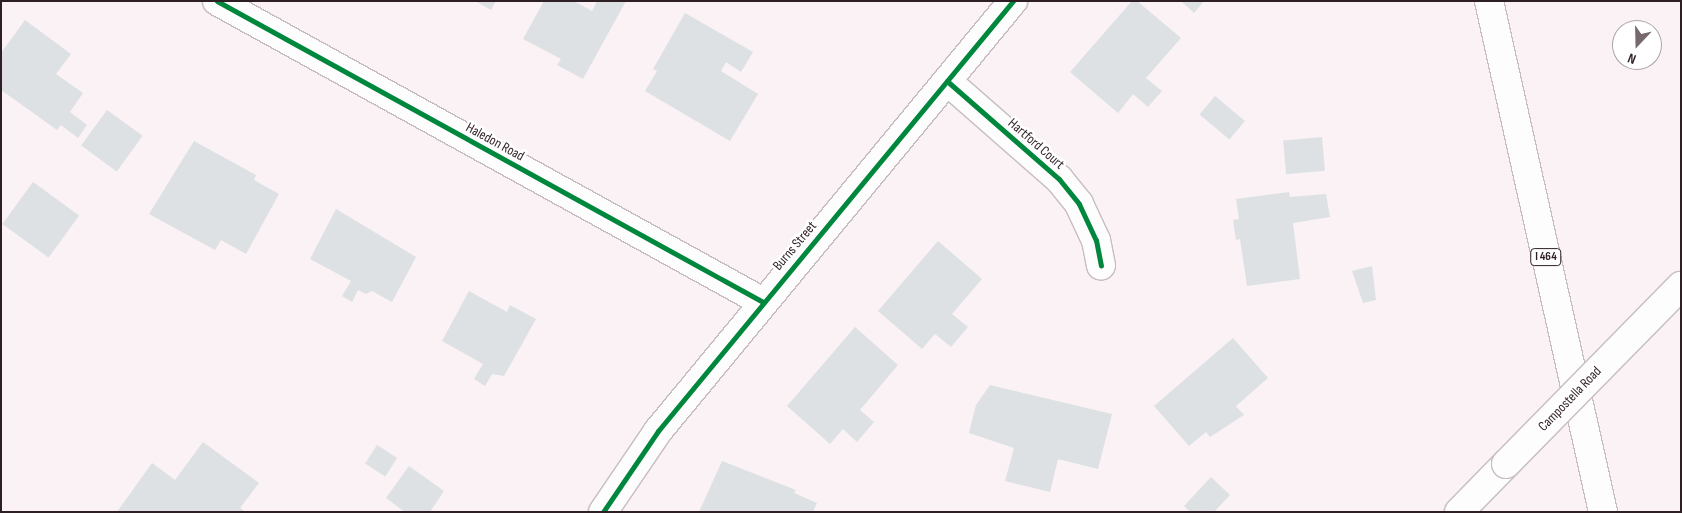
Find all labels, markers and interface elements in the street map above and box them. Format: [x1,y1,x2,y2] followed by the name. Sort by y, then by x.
[1612,20,1662,70] north arrow
[1625,49,1638,68] text: N
[1004,115,1068,173] street label: Hartford Court
[463,119,527,165] street label: Haledon Road
[770,218,820,274] street label: Burns Street
[1530,248,1562,266] road number: I 464
[1535,363,1605,435] street label: Campostella Road

